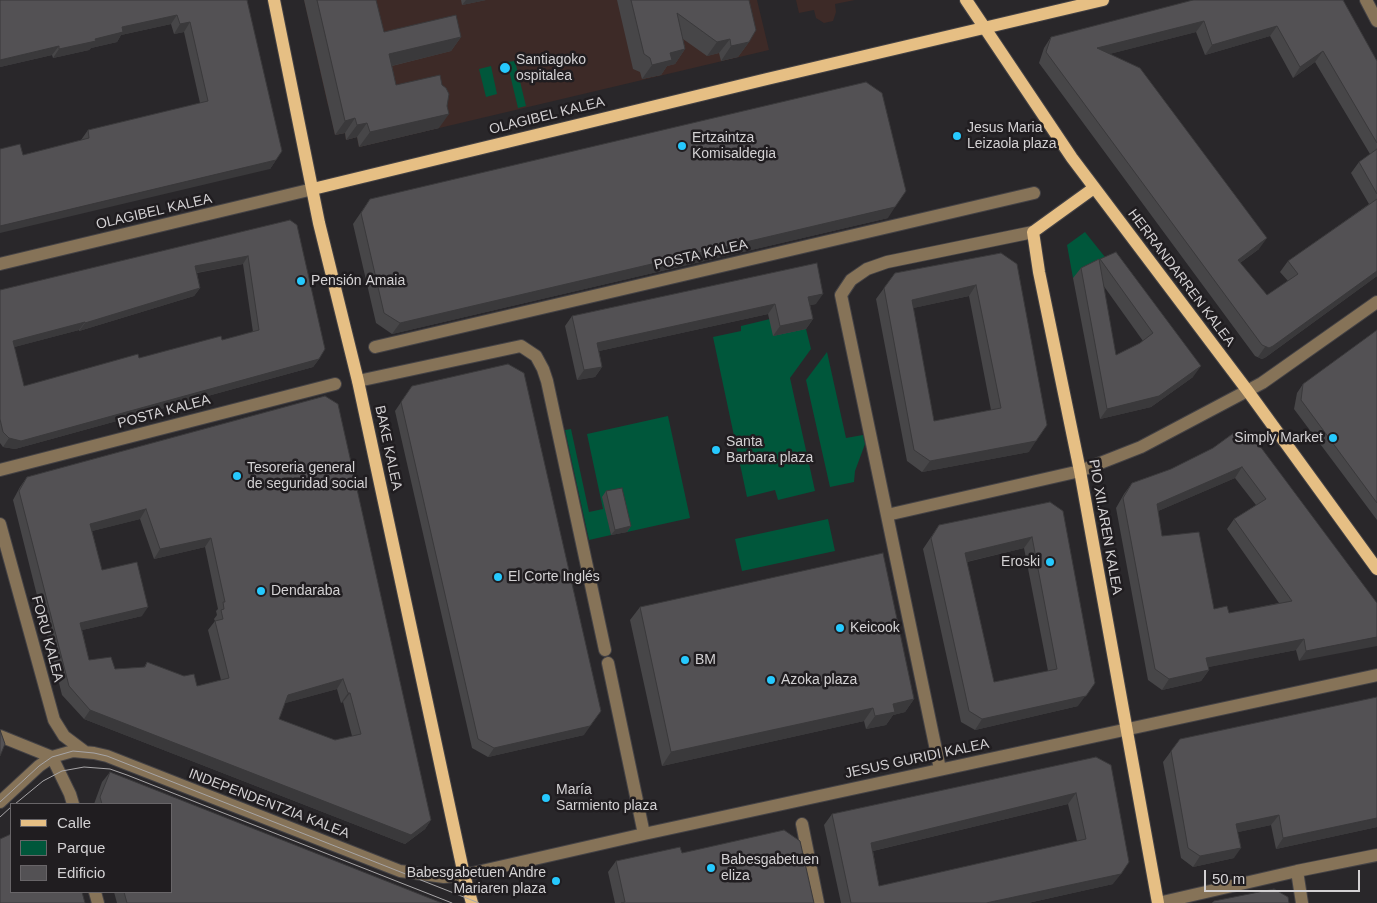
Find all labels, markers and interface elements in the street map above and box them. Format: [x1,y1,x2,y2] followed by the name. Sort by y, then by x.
[516,52,586,84] place label: Santiagoko ospitalea
[498,61,512,75] marker: Santiagoko ospitalea
[488,94,606,138] street label: OLAGIBEL KALEA
[967,120,1057,152] place label: Jesus Maria Leizaola plaza
[692,130,776,162] place label: Ertzaintza Komisaldegia
[951,130,963,142] marker: Jesus Maria Leizaola plaza
[676,140,688,152] marker: Ertzaintza Komisaldegia
[94,191,214,233] street label: OLAGIBEL KALEA
[1124,206,1238,350] street label: HERRANDARREN KALEA
[653,236,749,274] street label: POSTA KALEA
[311,273,405,289] place label: Pensión Amaia
[295,275,307,287] marker: Pensión Amaia
[116,392,212,432] street label: POSTA KALEA
[371,404,405,492] street label: BAKE KALEA
[1234,430,1323,446] place label: Simply Market
[1327,432,1339,444] marker: Simply Market
[726,434,813,467] place label: Santa Barbara plaza
[710,444,722,456] marker: Santa Barbara plaza
[1085,458,1125,596] street label: PIO XII.AREN KALEA
[247,460,368,492] place label: Tesoreria general de seguridad social
[231,470,243,482] marker: Tesoreria general de seguridad social
[1001,554,1040,570] place label: Eroski
[1044,556,1056,568] marker: Eroski
[508,569,600,585] place label: El Corte Inglés
[492,571,504,583] marker: El Corte Inglés
[271,583,340,599] place label: Dendaraba
[255,585,267,597] marker: Dendaraba
[27,594,67,684] street label: FORU KALEA
[850,620,900,636] place label: Keicook
[834,622,846,634] marker: Keicook
[695,652,716,668] place label: BM
[679,654,691,666] marker: BM
[781,672,857,688] place label: Azoka plaza
[765,674,777,686] marker: Azoka plaza
[843,735,991,783] street label: JESUS GURIDI KALEA
[186,765,352,843] street label: INDEPENDENTZIA KALEA
[556,782,657,814] place label: María Sarmiento plaza
[540,792,552,804] marker: María Sarmiento plaza
[10,803,172,893] legend
[57,814,91,831] text: Calle
[57,839,105,856] text: Parque
[721,852,819,884] place label: Babesgabetuen eliza
[1207,860,1363,892] scale bar
[705,862,717,874] marker: Babesgabetuen eliza
[57,864,105,881] text: Edificio
[407,865,546,898] place label: Babesgabetuen Andre Mariaren plaza
[1212,870,1245,887] text: 50 m
[550,875,562,887] marker: Babesgabetuen Andre Mariaren plaza

